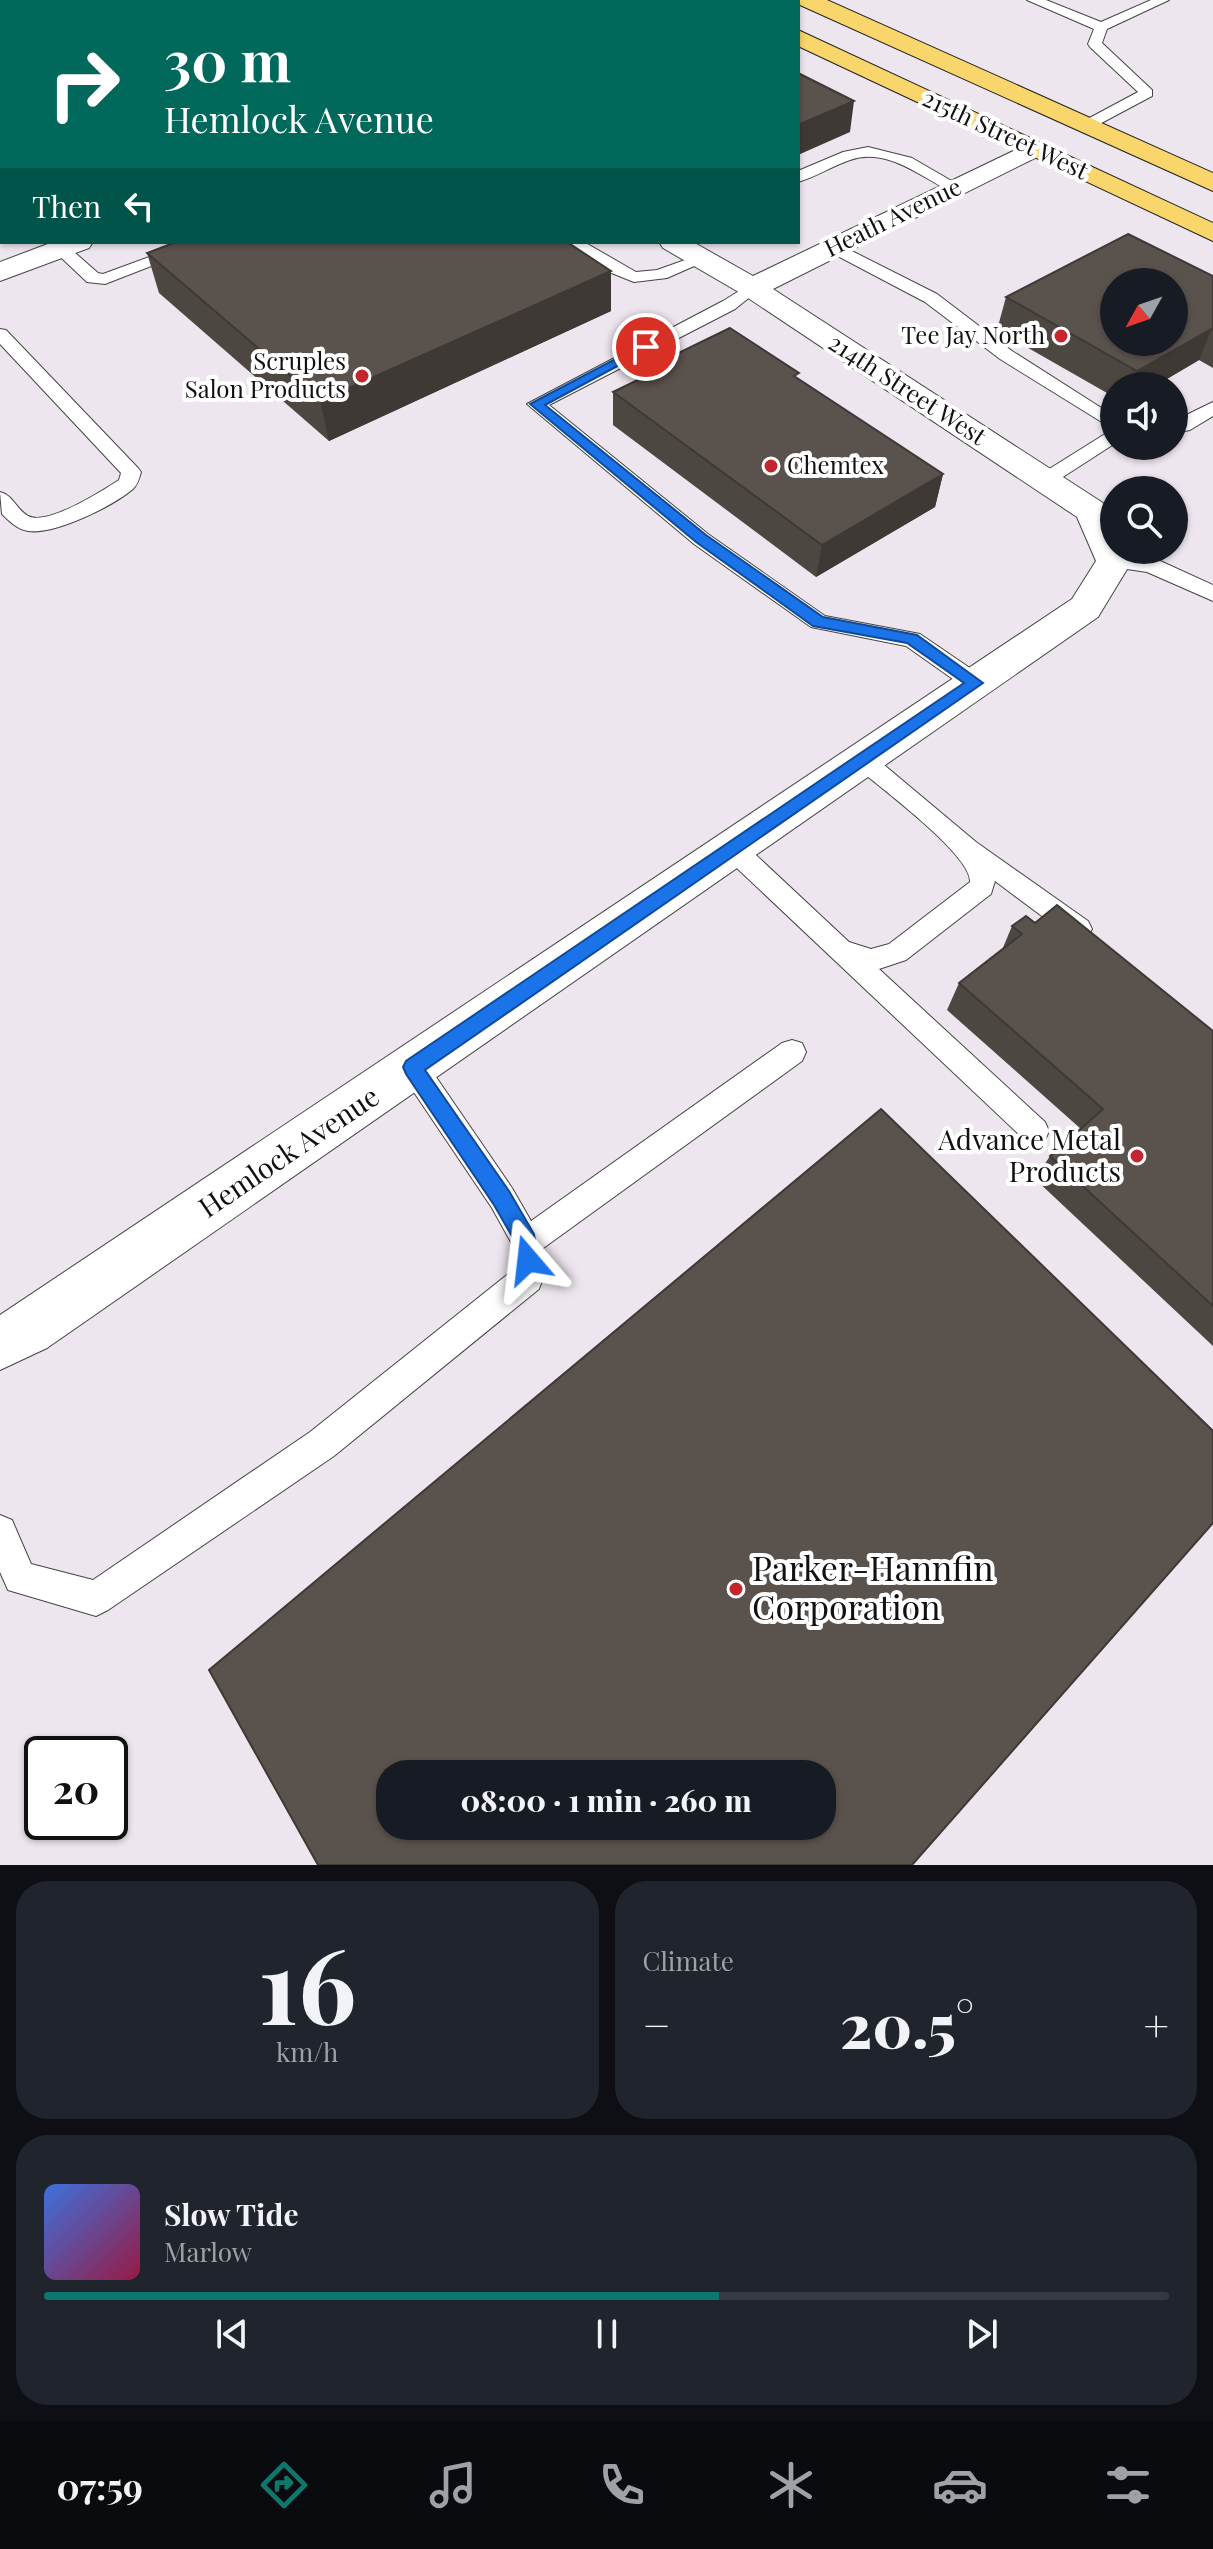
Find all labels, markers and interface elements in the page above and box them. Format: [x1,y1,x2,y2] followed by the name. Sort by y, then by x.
[164,22,291,97] text: 30 m
[32,32,136,136] icon: right
[918,81,1094,186] street label: 215th Street West
[164,94,434,142] text: Hemlock Avenue
[818,169,966,263] street label: Heath Avenue
[117,184,161,228] icon: left
[32,186,101,226] text: Then
[1100,268,1188,356] north arrow
[1100,268,1188,564] map controls
[612,313,680,381] pin
[901,318,1045,350] place label: Tee Jay North
[624,325,668,369] icon: arrive
[823,325,993,451] street label: 214th Street West
[1052,327,1070,345] marker: Tee Jay North
[185,344,346,404] place label: Scruples Salon Products
[353,367,371,385] marker: Scruples Salon Products
[1100,372,1188,460] button: sound
[787,448,884,480] place label: Chemtex
[762,457,780,475] marker: Chemtex
[1100,476,1188,564] button: search
[191,1077,386,1225] street label: Hemlock Avenue
[937,1120,1121,1189] place label: Advance Metal Products
[1128,1147,1146,1165] marker: Advance Metal Products
[486,1218,570,1302] position arrow
[752,1544,994,1629] place label: Parker-Hannfin Corporation
[727,1580,745,1598] marker: Parker-Hannfin Corporation
[24,1736,128,1840] speed limit sign: 20
[461,1780,752,1820] text: 08:00 · 1 min · 260 m
[258,1912,356,2051] text: 16
[643,1943,734,1978] text: Climate
[840,1983,974,2063] text: 20.5°
[643,1994,671,2053] text: −
[1143,1994,1169,2053] text: +
[276,2034,338,2069] text: km/h
[164,2194,299,2234] text: Slow Tide
[164,2234,252,2269] text: Marlow
[210,2312,254,2356] icon: previous
[585,2312,629,2356] icon: pause
[960,2312,1004,2356] icon: next
[256,2457,312,2513] icon: directions
[425,2457,481,2513] icon: music
[594,2457,650,2513] icon: phone
[763,2457,819,2513] icon: climate
[932,2457,988,2513] icon: car
[1100,2457,1156,2513] icon: filters
[56,2461,143,2509] text: 07:59

